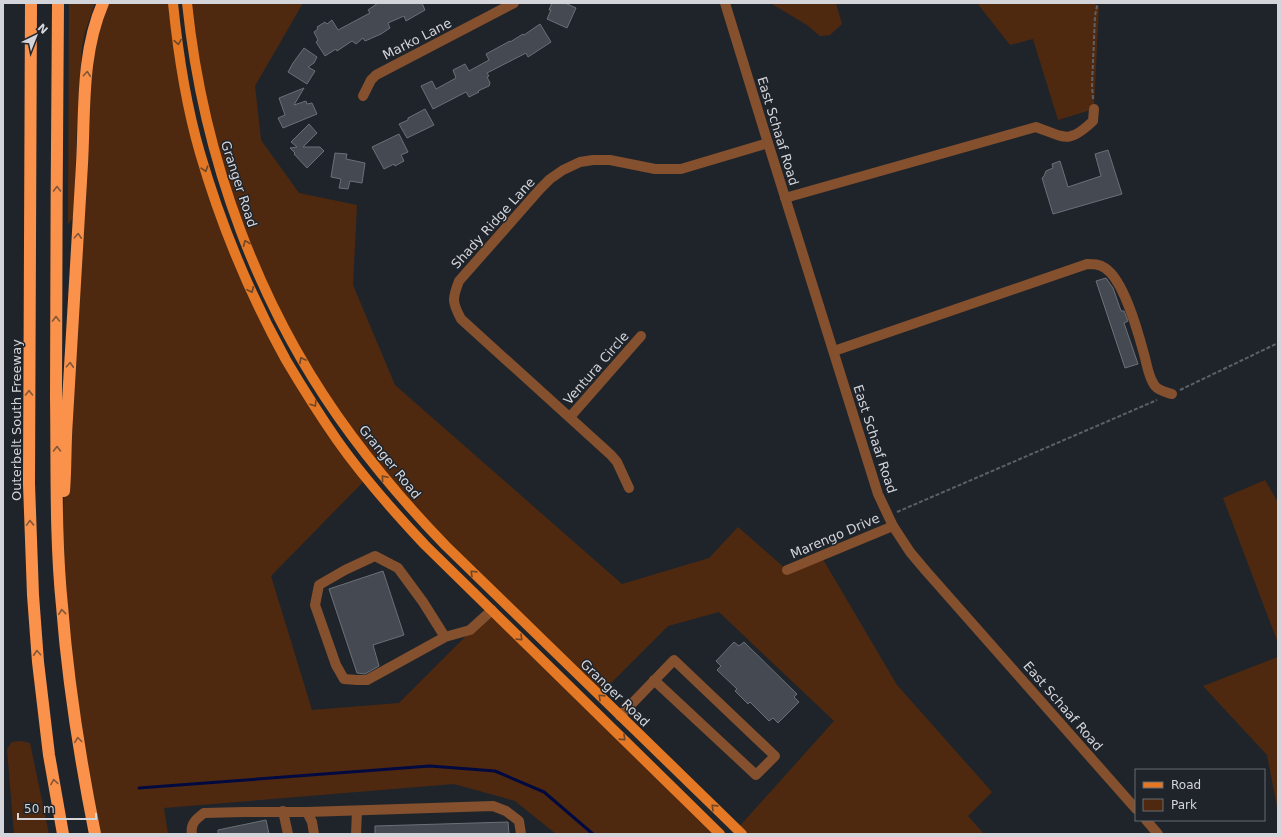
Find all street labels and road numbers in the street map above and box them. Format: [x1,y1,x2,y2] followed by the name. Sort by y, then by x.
[380,15,454,63] street label: Marko Lane
[754,75,802,187] street label: East Schaaf Road
[218,139,260,229] street label: Granger Road
[448,174,538,272] street label: Shady Ridge Lane
[560,329,632,407] street label: Ventura Circle
[9,339,24,501] street label: Outerbelt South Freeway
[850,383,900,495] street label: East Schaaf Road
[356,422,424,502] street label: Granger Road
[788,510,882,562] street label: Marengo Drive
[577,656,653,730] street label: Granger Road
[1020,658,1106,754] street label: East Schaaf Road

